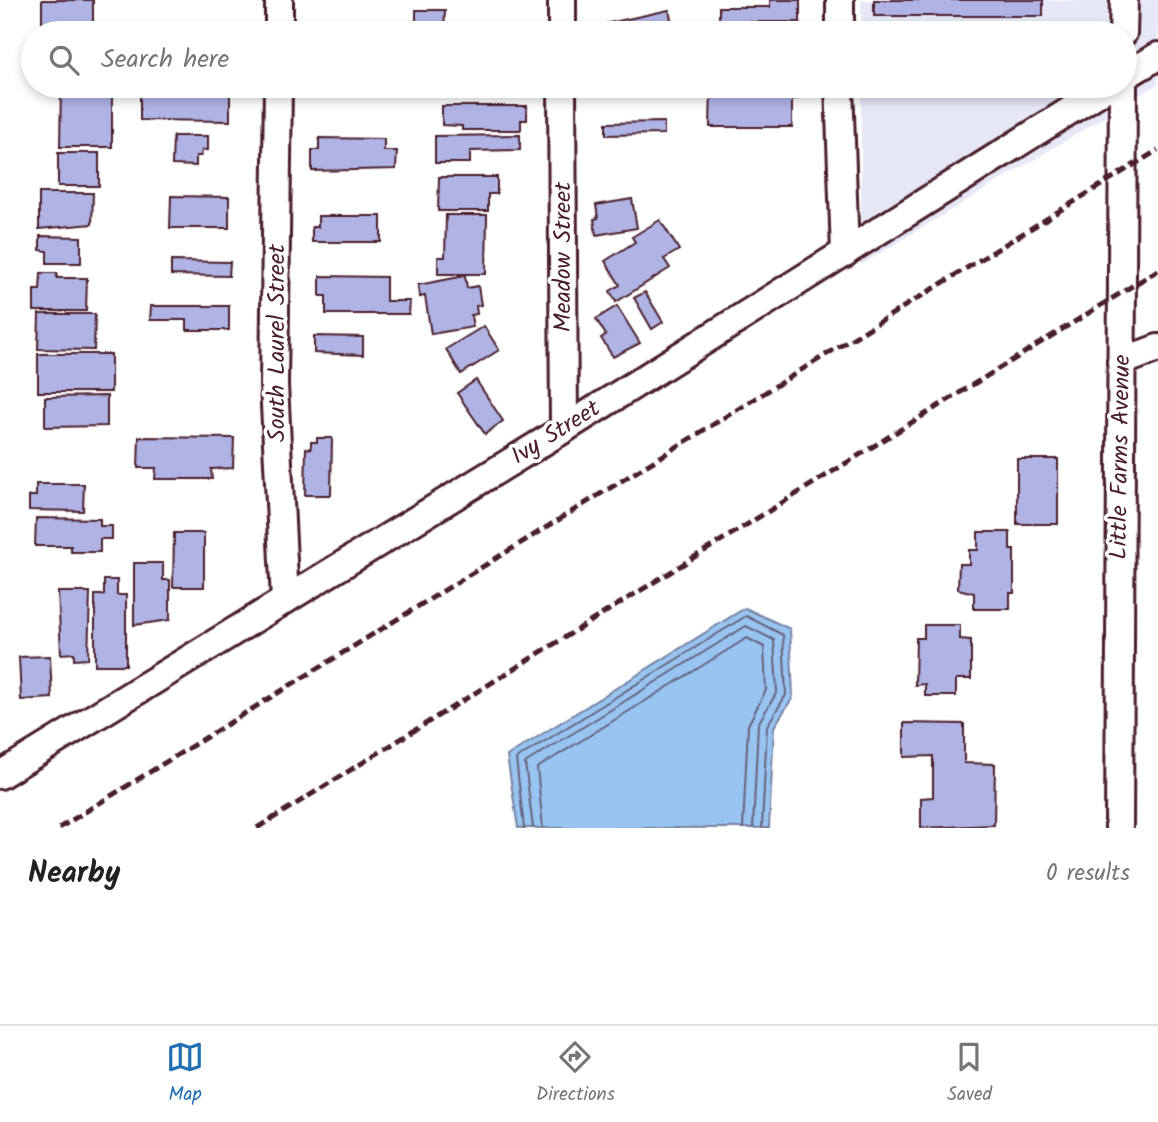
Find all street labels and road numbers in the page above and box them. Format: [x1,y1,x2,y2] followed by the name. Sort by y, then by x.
[544,181,583,332] street label: Meadow Street
[258,243,297,442] street label: South Laurel Street
[1100,354,1142,560] street label: Little Farms Avenue
[504,390,609,476] street label: Ivy Street

